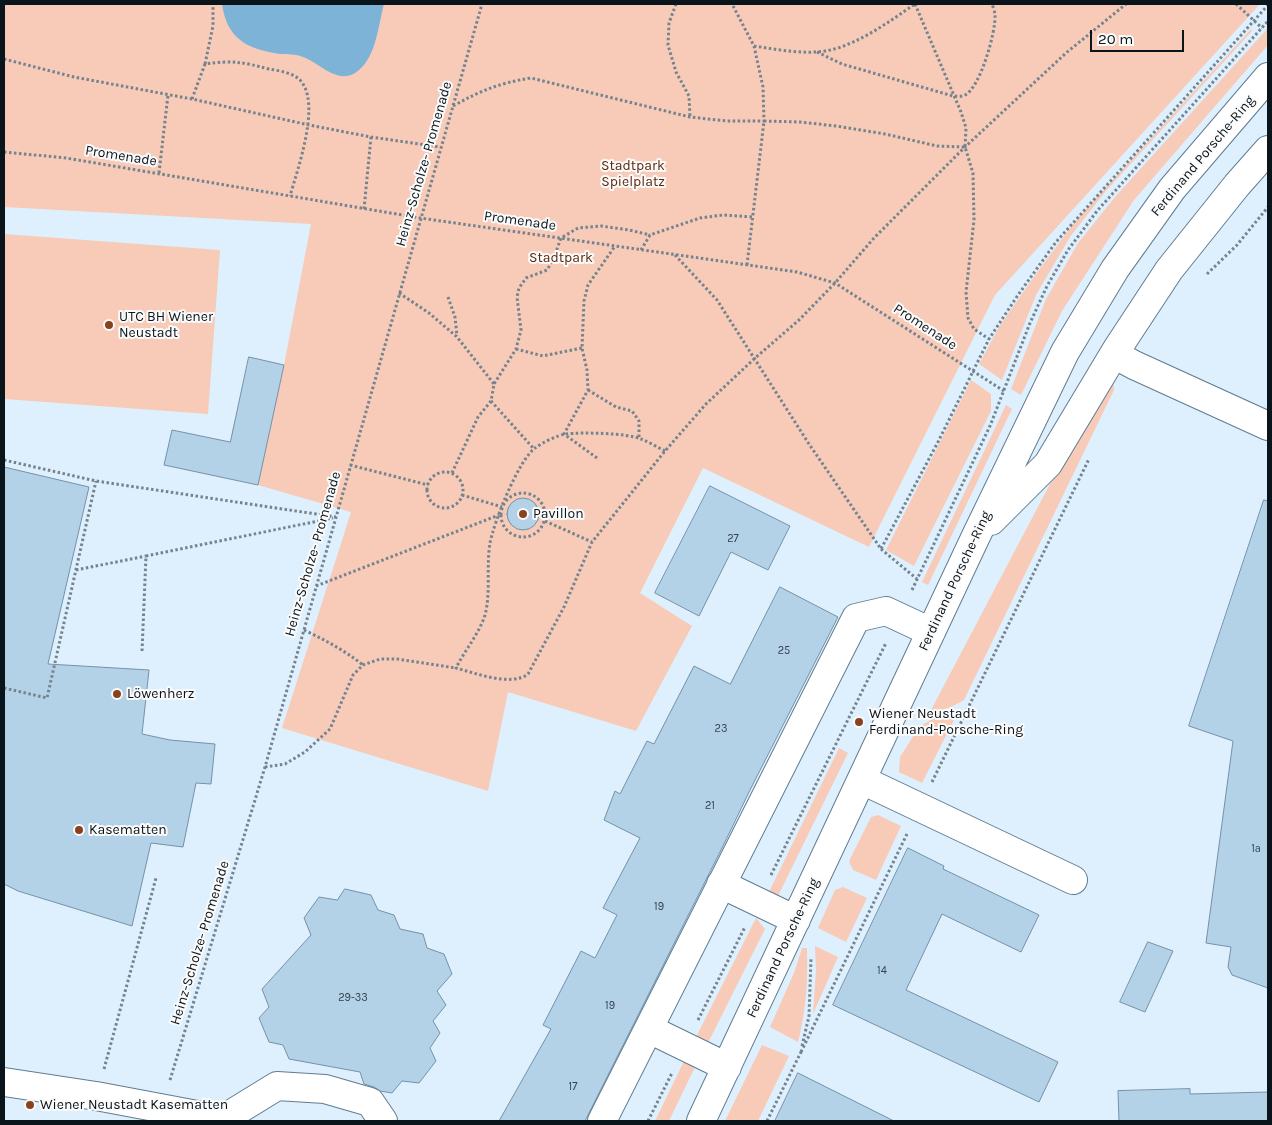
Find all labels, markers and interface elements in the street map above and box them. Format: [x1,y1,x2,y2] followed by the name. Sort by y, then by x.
[1092,20,1186,52] scale bar
[1098,30,1133,48] text: 20 m
[392,80,456,248] street label: Heinz-Scholze- Promenade
[1148,92,1258,220] street label: Ferdinand Porsche-Ring
[84,142,158,170] street label: Promenade
[601,158,665,190] park label: Stadtpark Spielplatz
[483,208,557,234] street label: Promenade
[529,250,593,266] park label: Stadtpark
[890,300,960,354] street label: Promenade
[119,309,213,342] place label: UTC BH Wiener Neustadt
[103,319,115,331] marker: UTC BH Wiener Neustadt
[281,470,345,638] street label: Heinz-Scholze- Promenade
[533,506,584,522] place label: Pavillon
[517,508,529,520] marker: Pavillon
[915,508,995,654] street label: Ferdinand Porsche-Ring
[727,532,739,546] house number: 27
[778,644,790,658] house number: 25
[127,686,194,702] place label: Löwenherz
[111,688,123,700] marker: Löwenherz
[869,706,1023,739] place label: Wiener Neustadt Ferdinand-Porsche-Ring
[853,716,865,728] marker: Wiener Neustadt Ferdinand-Porsche-Ring
[715,722,727,736] house number: 23
[705,799,715,813] house number: 21
[89,822,167,838] place label: Kasematten
[73,824,85,836] marker: Kasematten
[1251,842,1261,856] house number: 1a
[167,859,233,1027] street label: Heinz-Scholze- Promenade
[743,875,823,1021] street label: Ferdinand Porsche-Ring
[654,900,664,914] house number: 19
[877,964,887,978] house number: 14
[338,991,368,1005] house number: 29-33
[605,999,615,1013] house number: 19
[569,1080,577,1094] house number: 17
[40,1097,228,1113] place label: Wiener Neustadt Kasematten
[24,1099,36,1111] marker: Wiener Neustadt Kasematten

